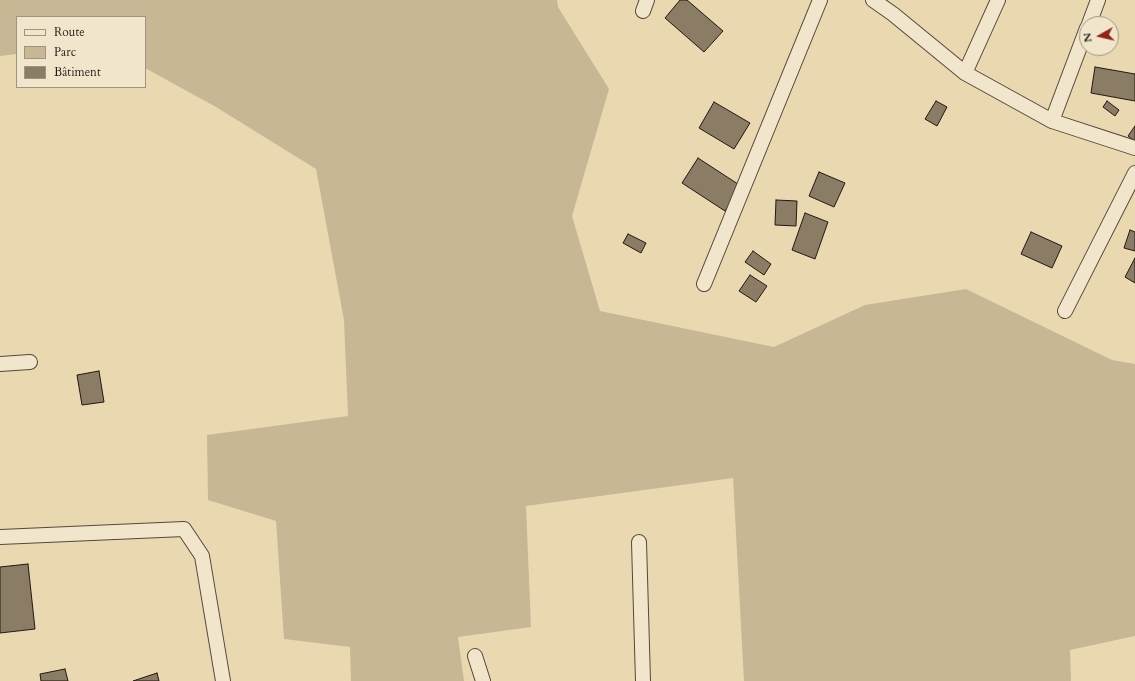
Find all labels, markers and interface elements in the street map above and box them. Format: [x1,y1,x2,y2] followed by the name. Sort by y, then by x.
[16,16,146,88] legend
[1079,16,1119,56] north arrow
[54,24,85,40] text: Route
[1080,32,1096,43] text: N
[54,44,76,60] text: Parc
[54,64,101,80] text: Bâtiment

